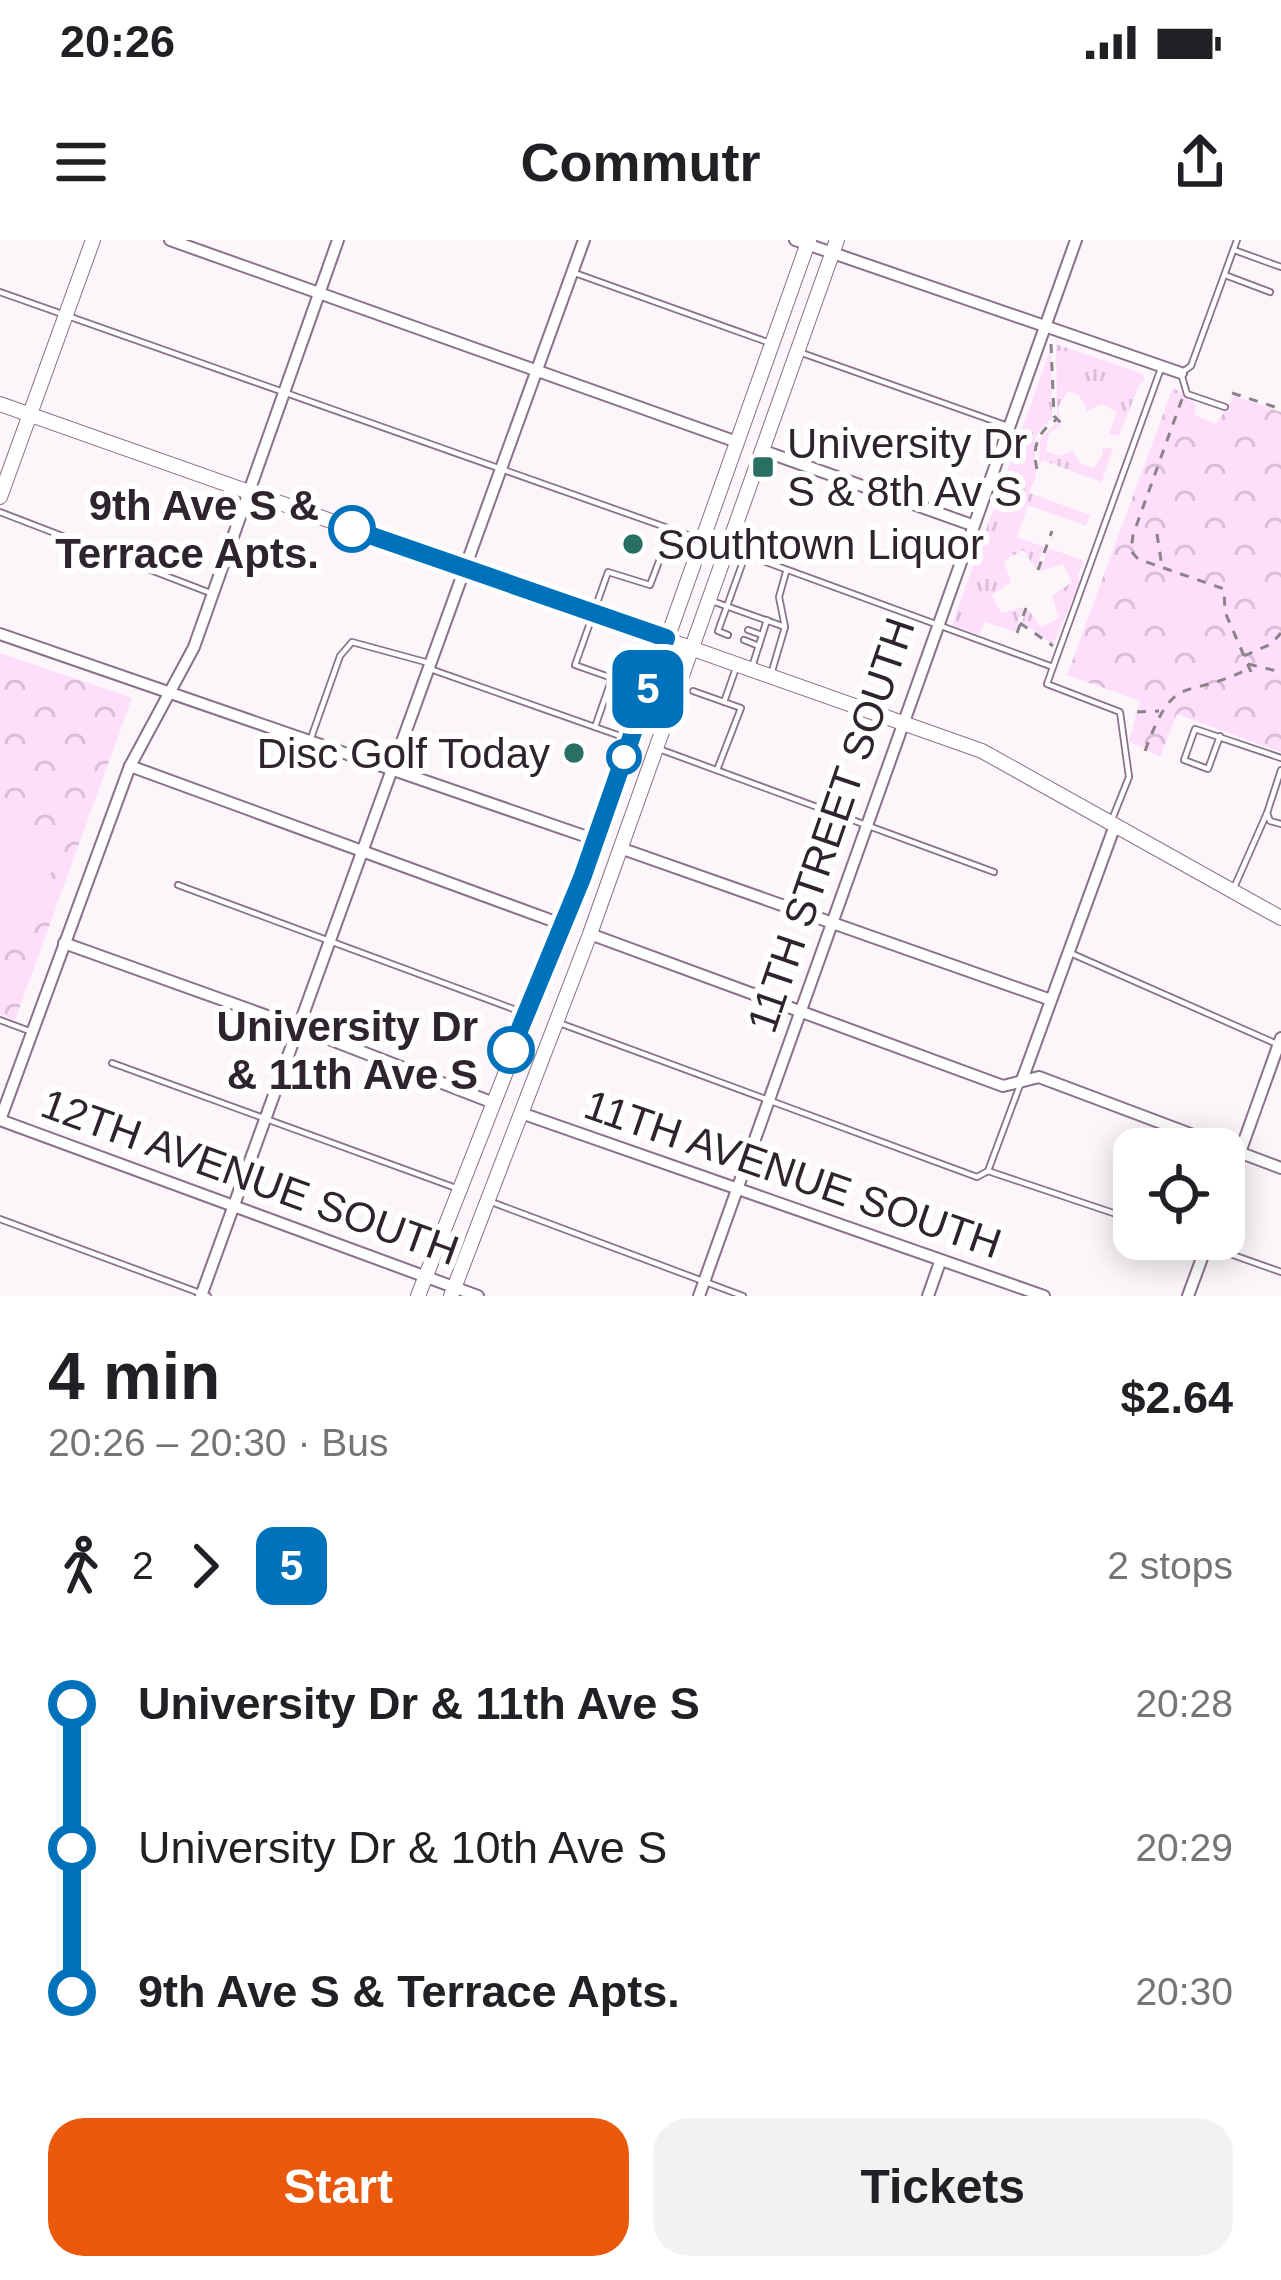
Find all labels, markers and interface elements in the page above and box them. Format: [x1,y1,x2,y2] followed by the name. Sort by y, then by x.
[60,16,175,67] text: 20:26
[48,129,114,195] icon: menu
[1167,129,1233,195] icon: share
[521,132,761,192] text: Commutr
[787,420,1027,515] place label: University Dr S & 8th Av S
[750,454,776,480] marker: University Dr S & 8th Av S
[55,482,319,577] place label: 9th Ave S & Terrace Apts.
[330,507,374,551] marker: 9th Ave S & Terrace Apts.
[657,521,984,568] place label: Southtown Liquor
[620,531,646,557] marker: Southtown Liquor
[738,612,924,1038] street label: 11TH STREET SOUTH
[609,650,687,728] line badge: 5
[636,665,660,712] text: 5
[257,730,550,777] place label: Disc Golf Today
[561,740,587,766] marker: Disc Golf Today
[608,741,640,773] unlabelled marker
[217,1003,478,1098] place label: University Dr & 11th Ave S
[489,1028,533,1072] marker: University Dr & 11th Ave S
[35,1080,465,1274] street label: 12TH AVENUE SOUTH
[579,1081,1007,1267] street label: 11TH AVENUE SOUTH
[1113,1128,1245,1260] map controls
[1113,1128,1245,1260] button: locate
[48,1339,220,1413] text: 4 min
[1120,1372,1233,1423] text: $2.64
[48,1421,388,1464] text: 20:26 – 20:30 · Bus
[48,1533,114,1599] icon: walk
[172,1533,238,1599] icon: forward
[280,1542,303,1589] text: 5
[132,1544,154,1587] text: 2
[1107,1544,1233,1587] text: 2 stops
[138,1678,700,1729] text: University Dr & 11th Ave S
[1135,1682,1233,1725] text: 20:28
[138,1822,667,1873] text: University Dr & 10th Ave S
[1135,1826,1233,1869] text: 20:29
[138,1966,680,2017] text: 9th Ave S & Terrace Apts.
[1135,1970,1233,2013] text: 20:30
[48,2118,629,2256] button: Start
[653,2118,1233,2256] button: Tickets

